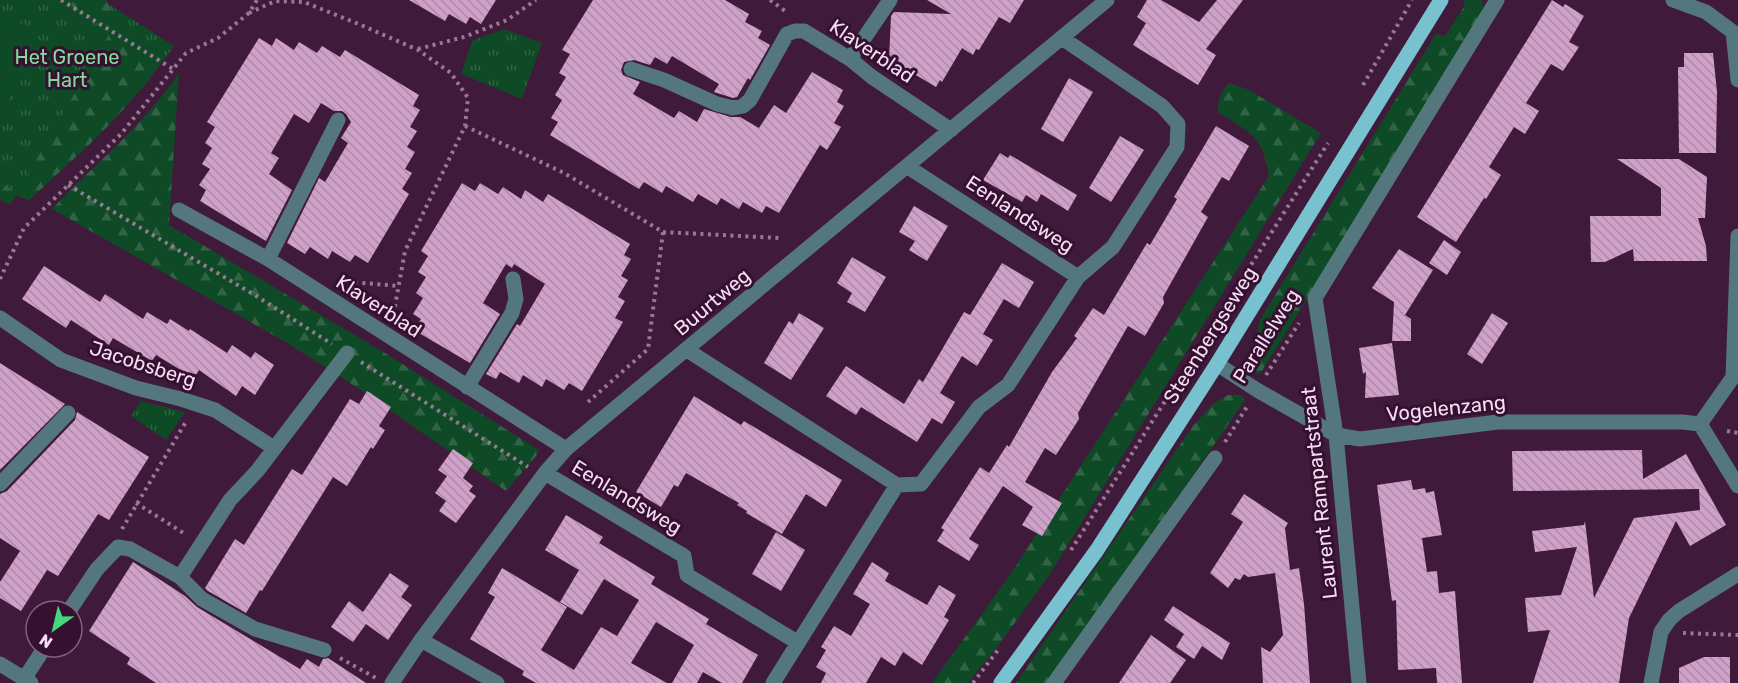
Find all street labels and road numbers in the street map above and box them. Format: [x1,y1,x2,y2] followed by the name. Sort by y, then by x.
[825,14,919,88] street label: Klaverblad
[961,170,1079,258] street label: Eenlandsweg
[1158,262,1262,408] street label: Steenbergseweg
[669,263,755,341] street label: Buurtweg
[332,270,426,342] street label: Klaverblad
[1228,284,1304,388] street label: Parallelweg
[87,335,199,393] street label: Jacobsberg
[1296,386,1342,600] street label: Laurent Rampartstraat
[1385,390,1507,426] street label: Vogelenzang
[568,455,686,539] street label: Eenlandsweg

